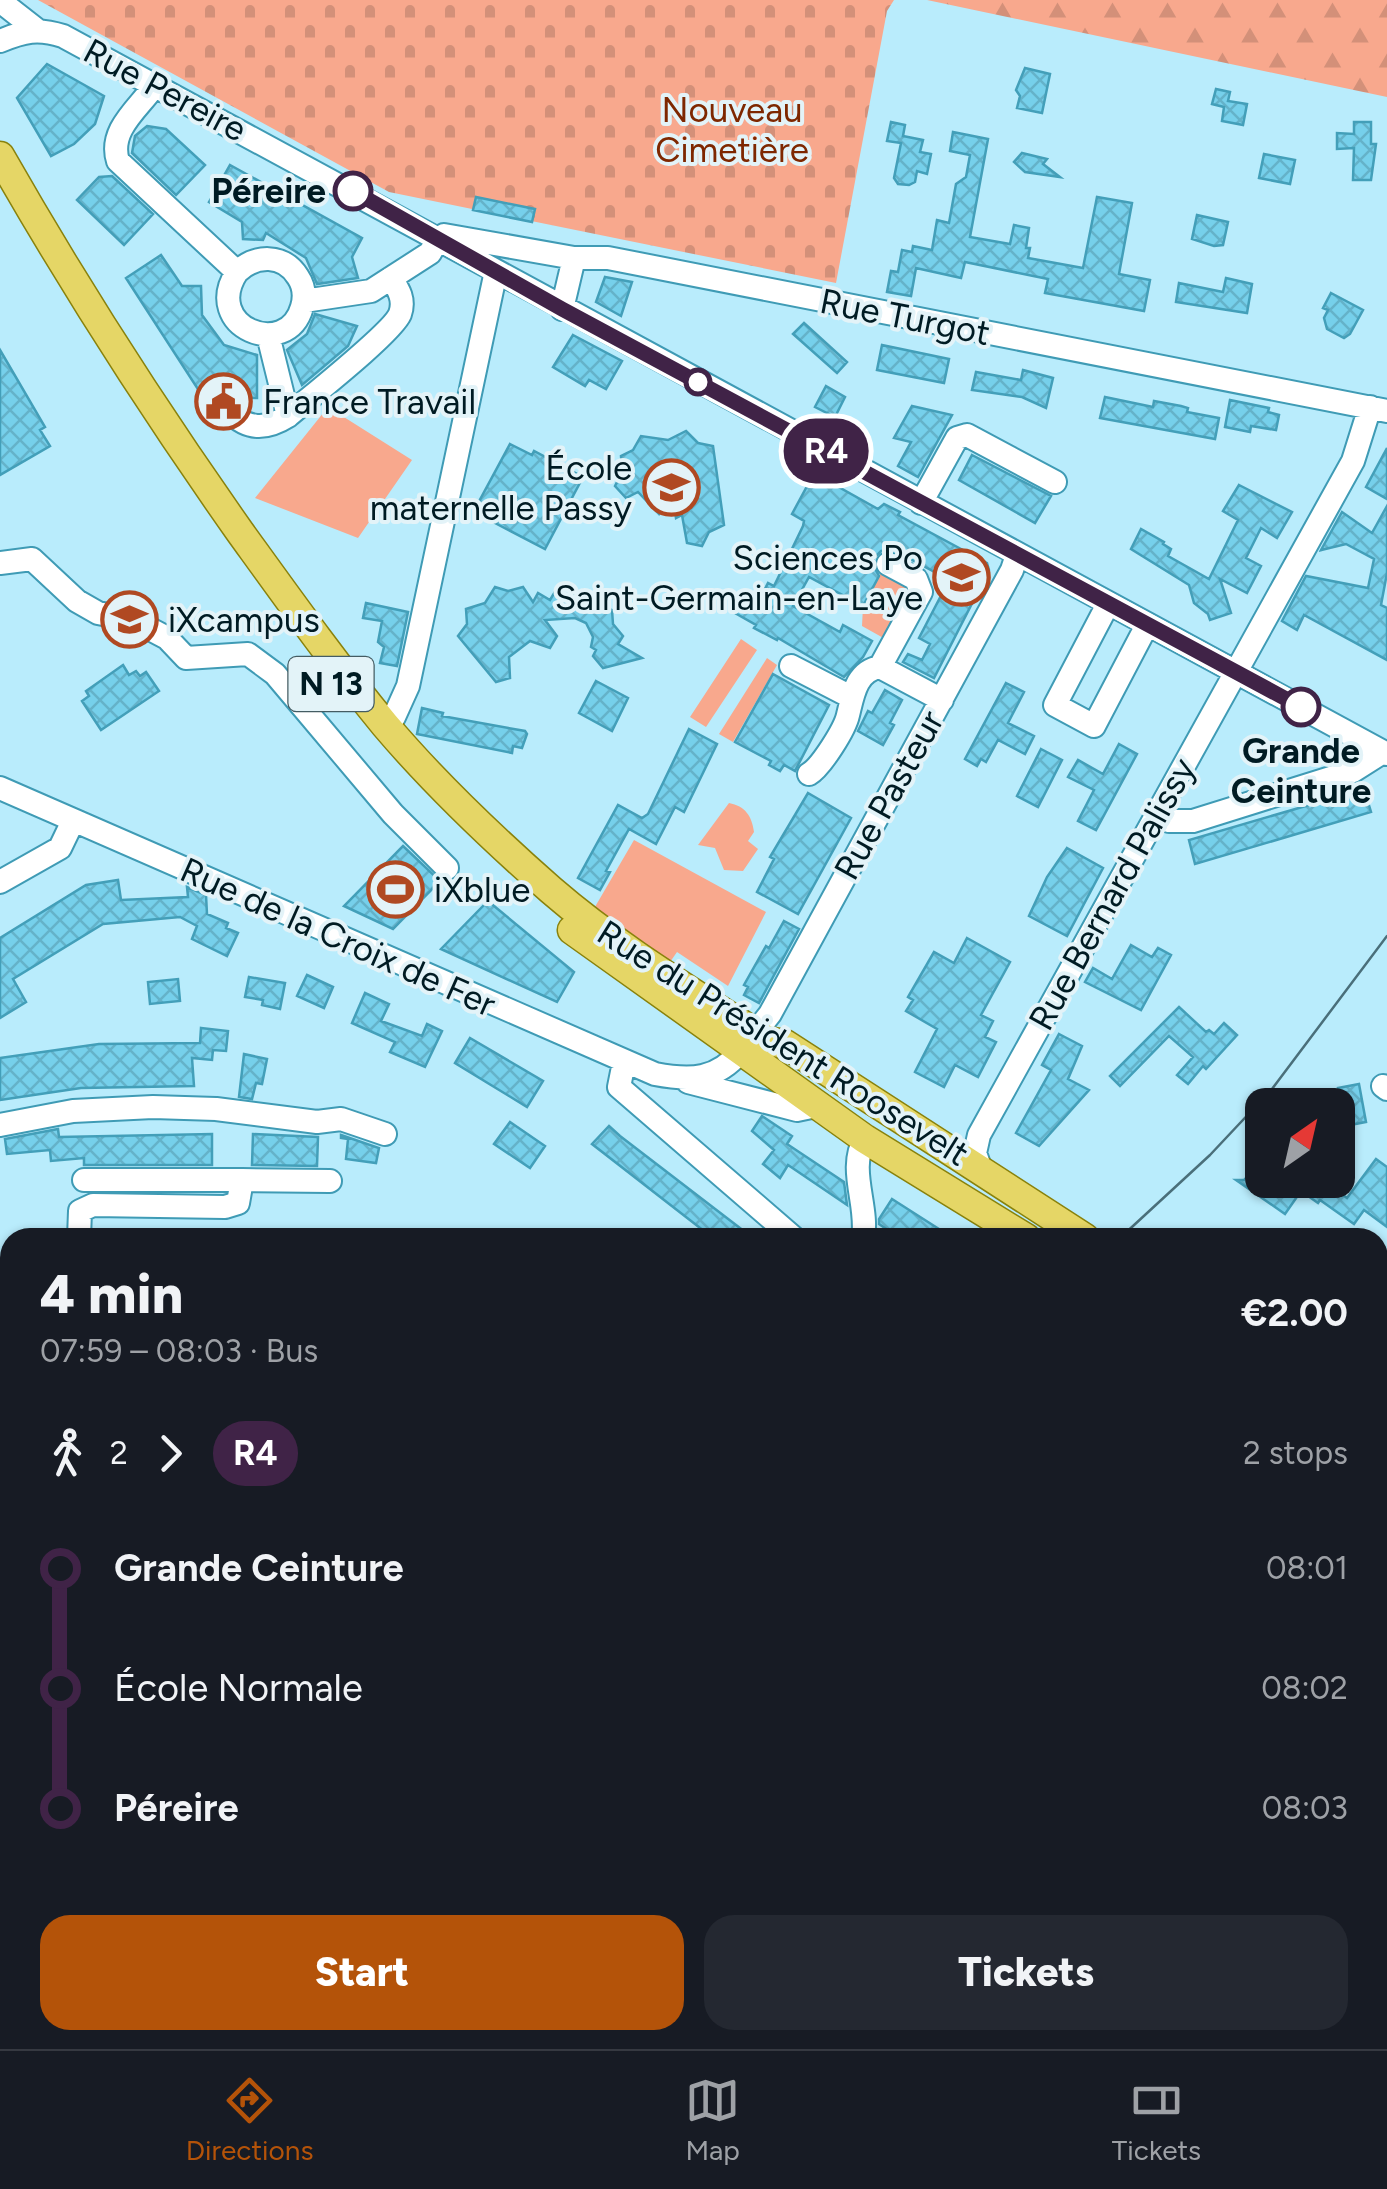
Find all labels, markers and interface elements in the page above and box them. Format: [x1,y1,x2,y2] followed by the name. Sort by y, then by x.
[76,30,254,150] street label: Rue Pereire
[655,89,809,171] park label: Nouveau Cimetière
[211,170,326,212] place label: Péreire
[334,172,372,210] marker: Péreire
[816,280,994,354] street label: Rue Turgot
[685,369,711,395] unlabelled marker
[194,372,254,432] public building icon: France Travail
[263,381,476,423] place label: France Travail
[781,418,871,484] line badge: R4
[804,430,848,472] text: R4
[370,447,633,529] place label: École maternelle Passy
[641,458,701,518] school or university icon: École maternelle Passy
[555,537,923,619] place label: Sciences Po Saint-Germain-en-Laye
[932,548,992,608] school or university icon: Sciences Po Saint-Germain-en-Laye
[99,590,159,650] school or university icon: iXcampus
[168,599,320,641] place label: iXcampus
[288,657,374,711] road number: N 13
[1282,688,1320,726] marker: Grande Ceinture
[825,703,953,887] street label: Rue Pasteur
[1231,730,1371,812] place label: Grande Ceinture
[1020,750,1204,1037] street label: Rue Bernard Palissy
[174,849,502,1025] street label: Rue de la Croix de Fer
[365,860,425,920] sports icon: iXblue
[434,869,530,911] place label: iXblue
[590,911,976,1175] street label: Rue du Président Roosevelt
[1245,1088,1355,1198] north arrow
[1245,1088,1355,1198] map controls
[40,1261,183,1327] text: 4 min
[1241,1290,1348,1336] text: €2.00
[40,1332,318,1370] text: 07:59 – 08:03 · Bus
[40,1426,95,1481] icon: walk
[143,1426,198,1481] icon: forward
[233,1432,278,1474] text: R4
[110,1434,128,1472] text: 2
[1243,1434,1348,1472] text: 2 stops
[114,1545,404,1591] text: Grande Ceinture
[1266,1549,1348,1587] text: 08:01
[114,1665,363,1711] text: École Normale
[1261,1669,1348,1707] text: 08:02
[114,1785,239,1831] text: Péreire
[1262,1789,1348,1827] text: 08:03
[40,1915,684,2030] button: Start
[704,1915,1348,2030] button: Tickets
[186,2073,313,2167] tab: Directions
[685,2073,740,2167] tab: Map
[1112,2073,1201,2167] tab: Tickets

